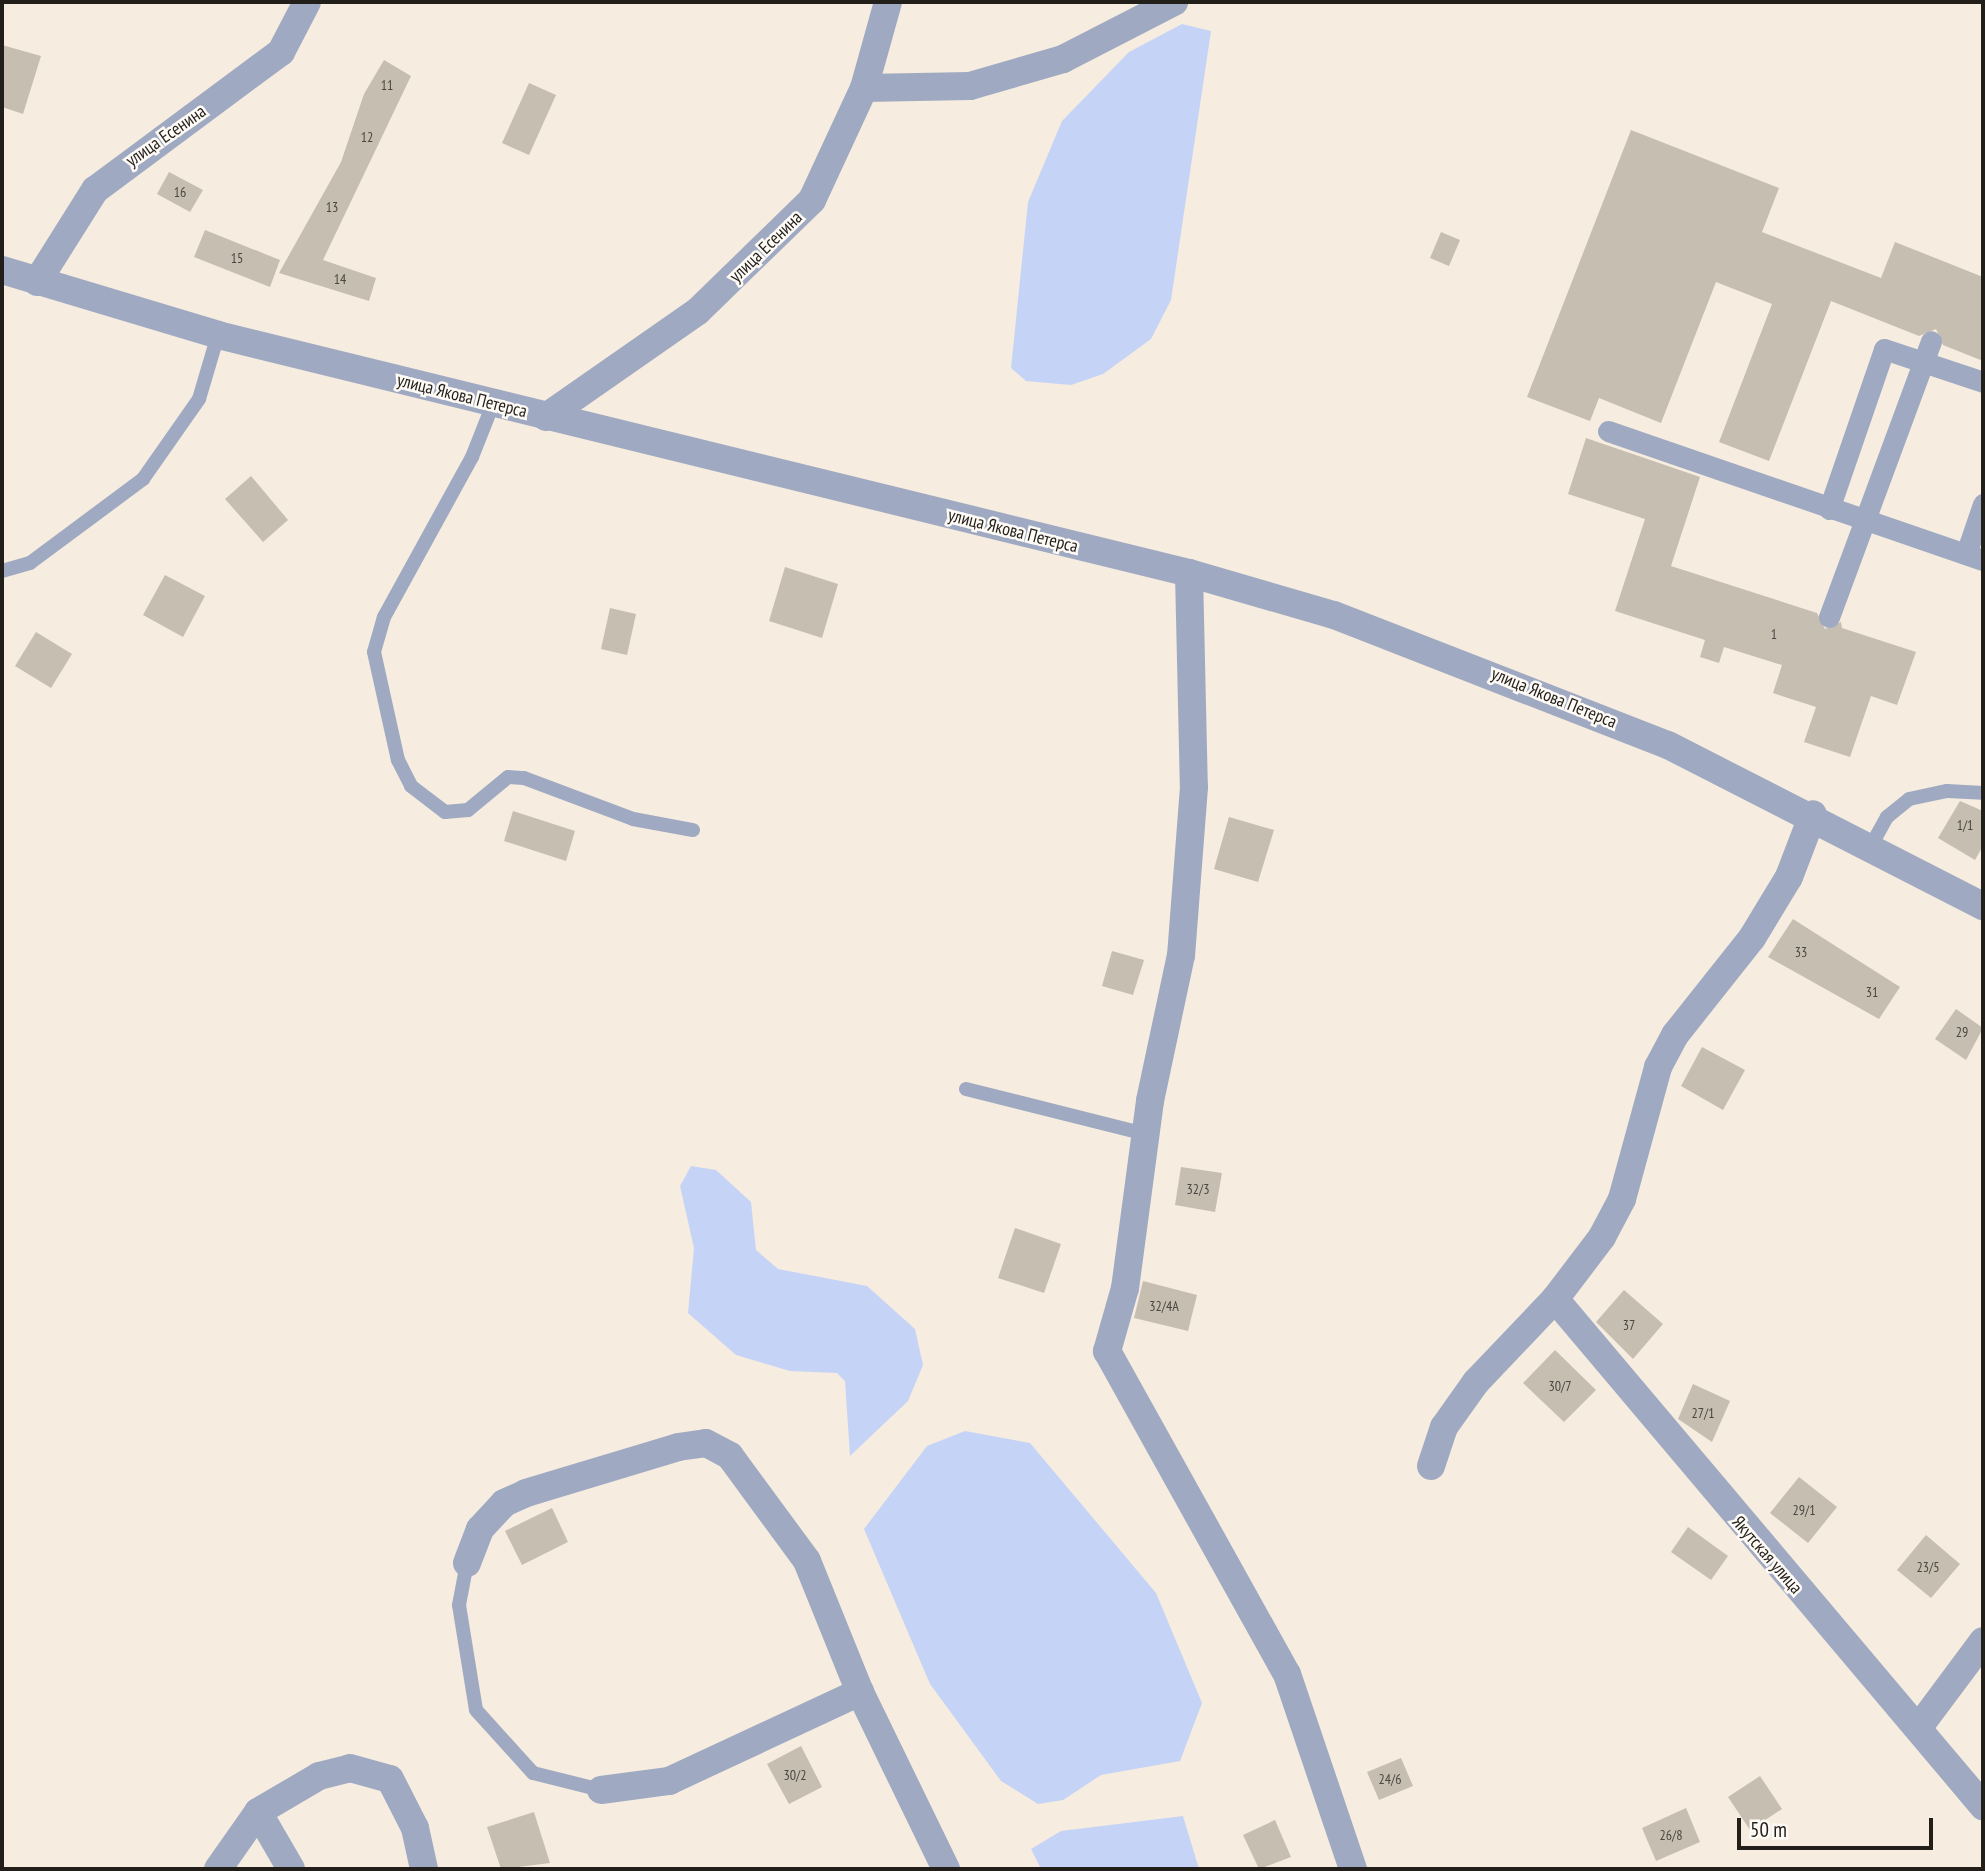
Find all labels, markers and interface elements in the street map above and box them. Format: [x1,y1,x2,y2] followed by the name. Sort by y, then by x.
[381,77,393,93] house number: 11
[122,101,210,171] street label: улица Есенина
[361,129,373,145] house number: 12
[174,184,186,200] house number: 16
[326,199,338,215] house number: 13
[725,207,807,287] street label: улица Есенина
[231,250,243,266] house number: 15
[334,271,346,287] house number: 14
[395,369,529,423] street label: улица Якова Петерса
[946,504,1080,558] street label: улица Якова Петерса
[1771,626,1777,642] house number: 1
[1488,663,1620,733] street label: улица Якова Петерса
[1957,817,1973,833] house number: 1/1
[1795,944,1807,960] house number: 33
[1866,984,1878,1000] house number: 31
[1956,1024,1968,1040] house number: 29
[1186,1181,1210,1197] house number: 32/3
[1149,1298,1179,1314] house number: 32/4А
[1623,1317,1635,1333] house number: 37
[1548,1378,1572,1394] house number: 30/7
[1691,1405,1715,1421] house number: 27/1
[1792,1502,1816,1518] house number: 29/1
[1727,1512,1807,1598] street label: Якутская улица
[1916,1559,1940,1575] house number: 23/5
[783,1767,807,1783] house number: 30/2
[1378,1771,1402,1787] house number: 24/6
[1740,1804,1936,1848] scale bar
[1750,1816,1787,1843] text: 50 m
[1659,1827,1683,1843] house number: 26/8

